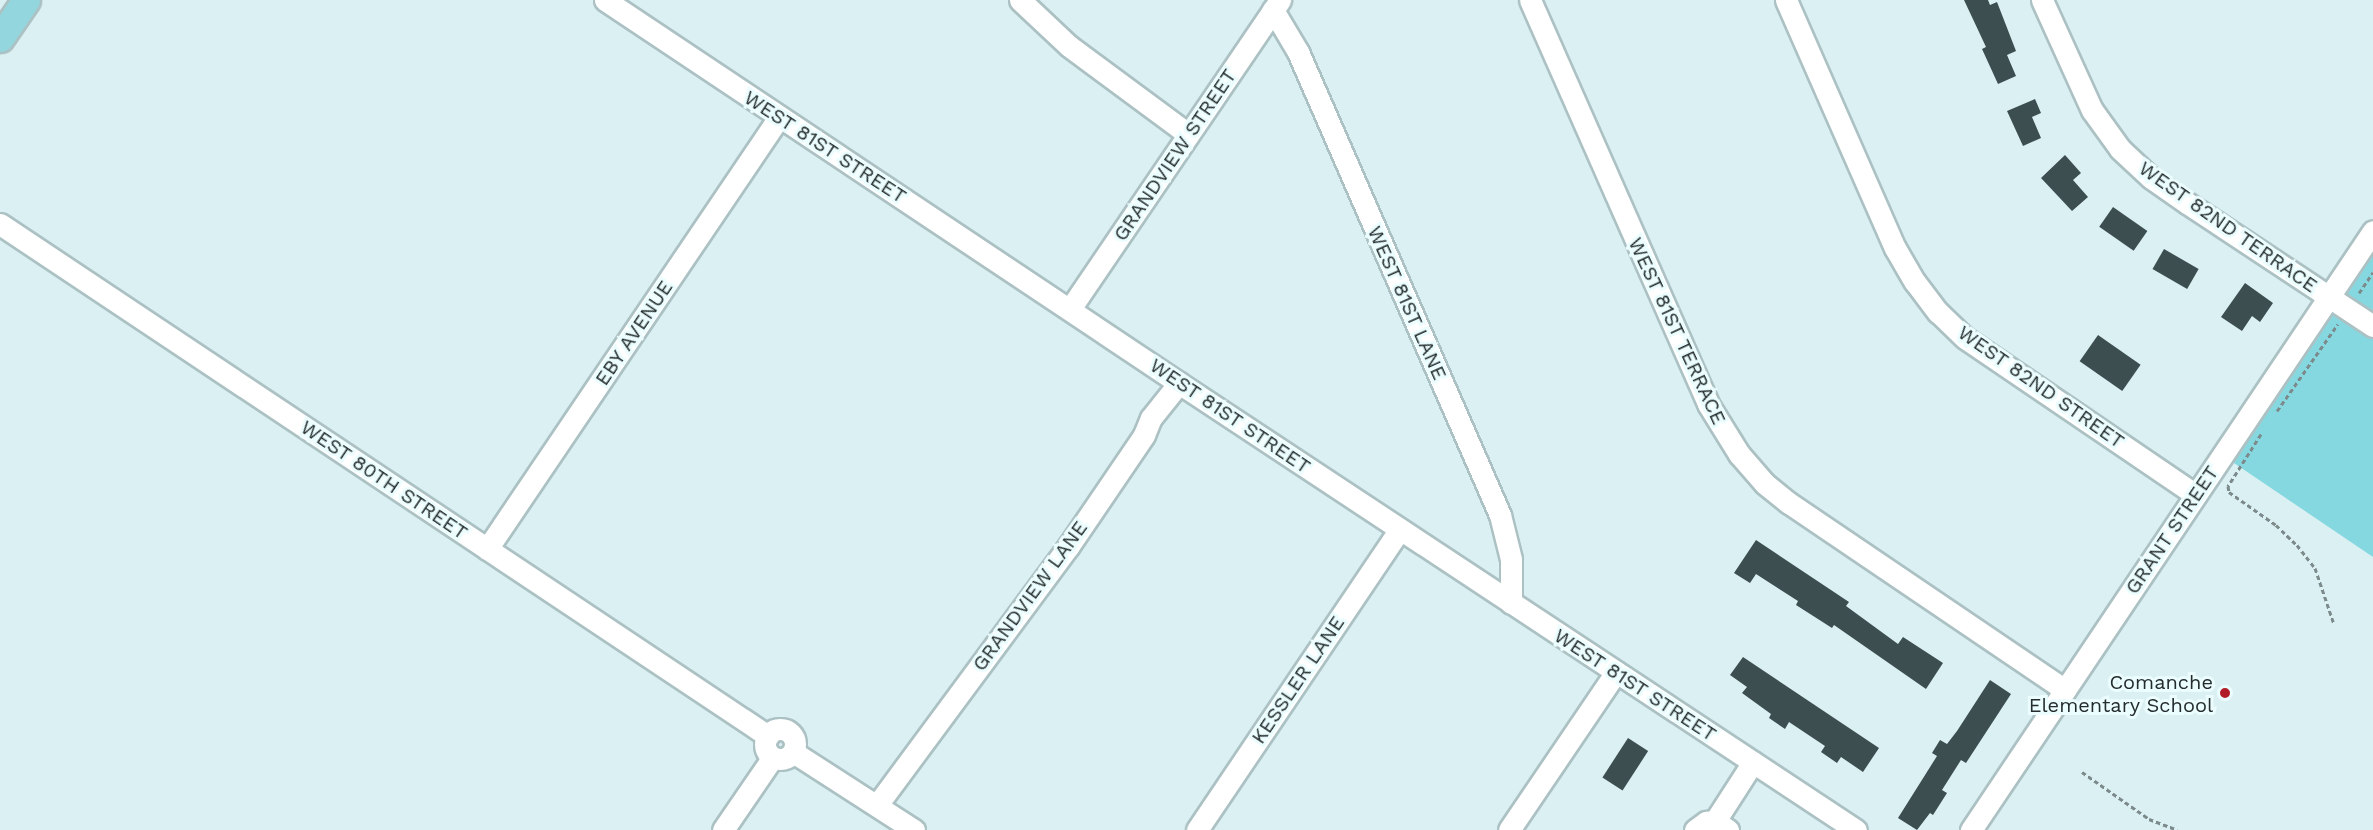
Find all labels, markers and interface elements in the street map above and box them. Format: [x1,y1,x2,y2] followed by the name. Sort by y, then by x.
[1108,64,1242,246] street label: GRANDVIEW STREET
[739,85,911,209] street label: WEST 81ST STREET
[2134,156,2322,298] street label: WEST 82ND TERRACE
[1362,222,1452,384] street label: WEST 81ST LANE
[1623,233,1731,429] street label: WEST 81ST TERRACE
[590,275,678,391] street label: EBY AVENUE
[1953,320,2129,454] street label: WEST 82ND STREET
[1145,353,1315,479] street label: WEST 81ST STREET
[296,415,472,545] street label: WEST 80TH STREET
[2120,461,2224,599] street label: GRANT STREET
[967,516,1093,676] street label: GRANDVIEW LANE
[1246,612,1350,748] street label: KESSLER LANE
[1549,623,1721,747] street label: WEST 81ST STREET
[2028,670,2213,717] place label: Comanche Elementary School
[2218,686,2232,700] marker: Comanche Elementary School

